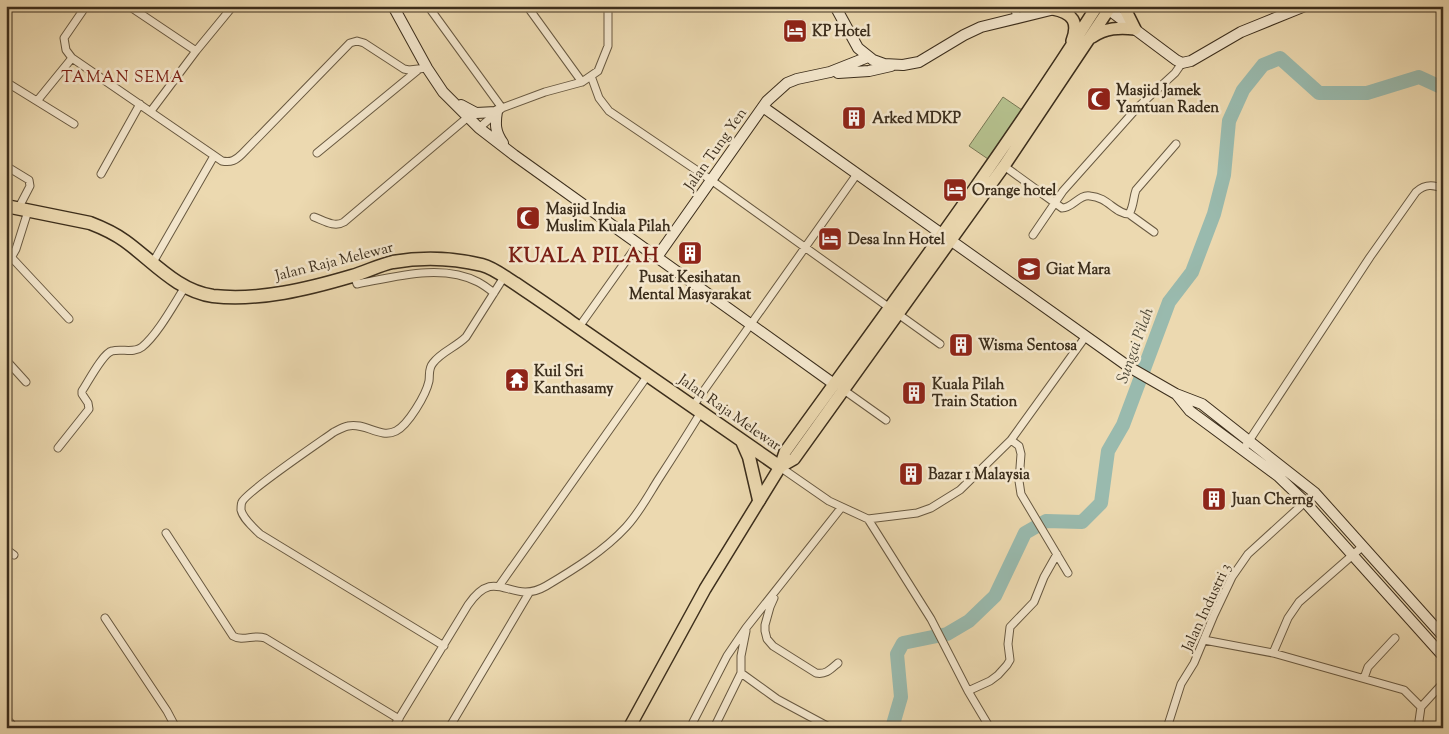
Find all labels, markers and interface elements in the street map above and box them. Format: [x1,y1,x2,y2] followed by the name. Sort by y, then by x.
[782,18,808,44] hotel icon: KP Hotel
[812,22,872,43] place label: KP Hotel
[61,67,185,90] district label: TAMAN SEMA
[1116,81,1219,119] place label: Masjid Jamek Yamtuan Raden
[1086,86,1112,112] mosque icon: Masjid Jamek Yamtuan Raden
[679,104,753,196] street label: Jalan Tung Yen
[841,105,867,131] building icon: Arked MDKP
[872,109,962,130] place label: Arked MDKP
[942,177,968,203] hotel icon: Orange hotel
[972,181,1057,202] place label: Orange hotel
[546,200,671,238] place label: Masjid India Muslim Kuala Pilah
[515,205,541,231] mosque icon: Masjid India Muslim Kuala Pilah
[817,226,843,252] hotel icon: Desa Inn Hotel
[848,230,946,251] place label: Desa Inn Hotel
[272,238,396,288] street label: Jalan Raja Melewar
[677,240,703,266] building icon: Pusat Kesihatan Mental Masyarakat
[509,243,659,272] district label: KUALA PILAH
[1016,256,1042,282] school or university icon: Giat Mara
[1046,260,1111,281] place label: Giat Mara
[629,268,752,306] place label: Pusat Kesihatan Mental Masyarakat
[1112,304,1161,387] water label: Sungai Pilah
[948,332,974,358] building icon: Wisma Sentosa
[978,336,1077,357] place label: Wisma Sentosa
[534,362,614,400] place label: Kuil Sri Kanthasamy
[504,367,530,393] temple icon: Kuil Sri Kanthasamy
[673,369,785,457] street label: Jalan Raja Melewar
[932,375,1017,413] place label: Kuala Pilah Train Station
[901,380,927,406] building icon: Kuala Pilah Train Station
[898,461,924,487] building icon: Bazar 1 Malaysia
[928,465,1030,486] place label: Bazar 1 Malaysia
[1201,486,1227,512] building icon: Juan Cherng
[1231,490,1314,511] place label: Juan Cherng
[1177,560,1237,656] street label: Jalan Industri 3

